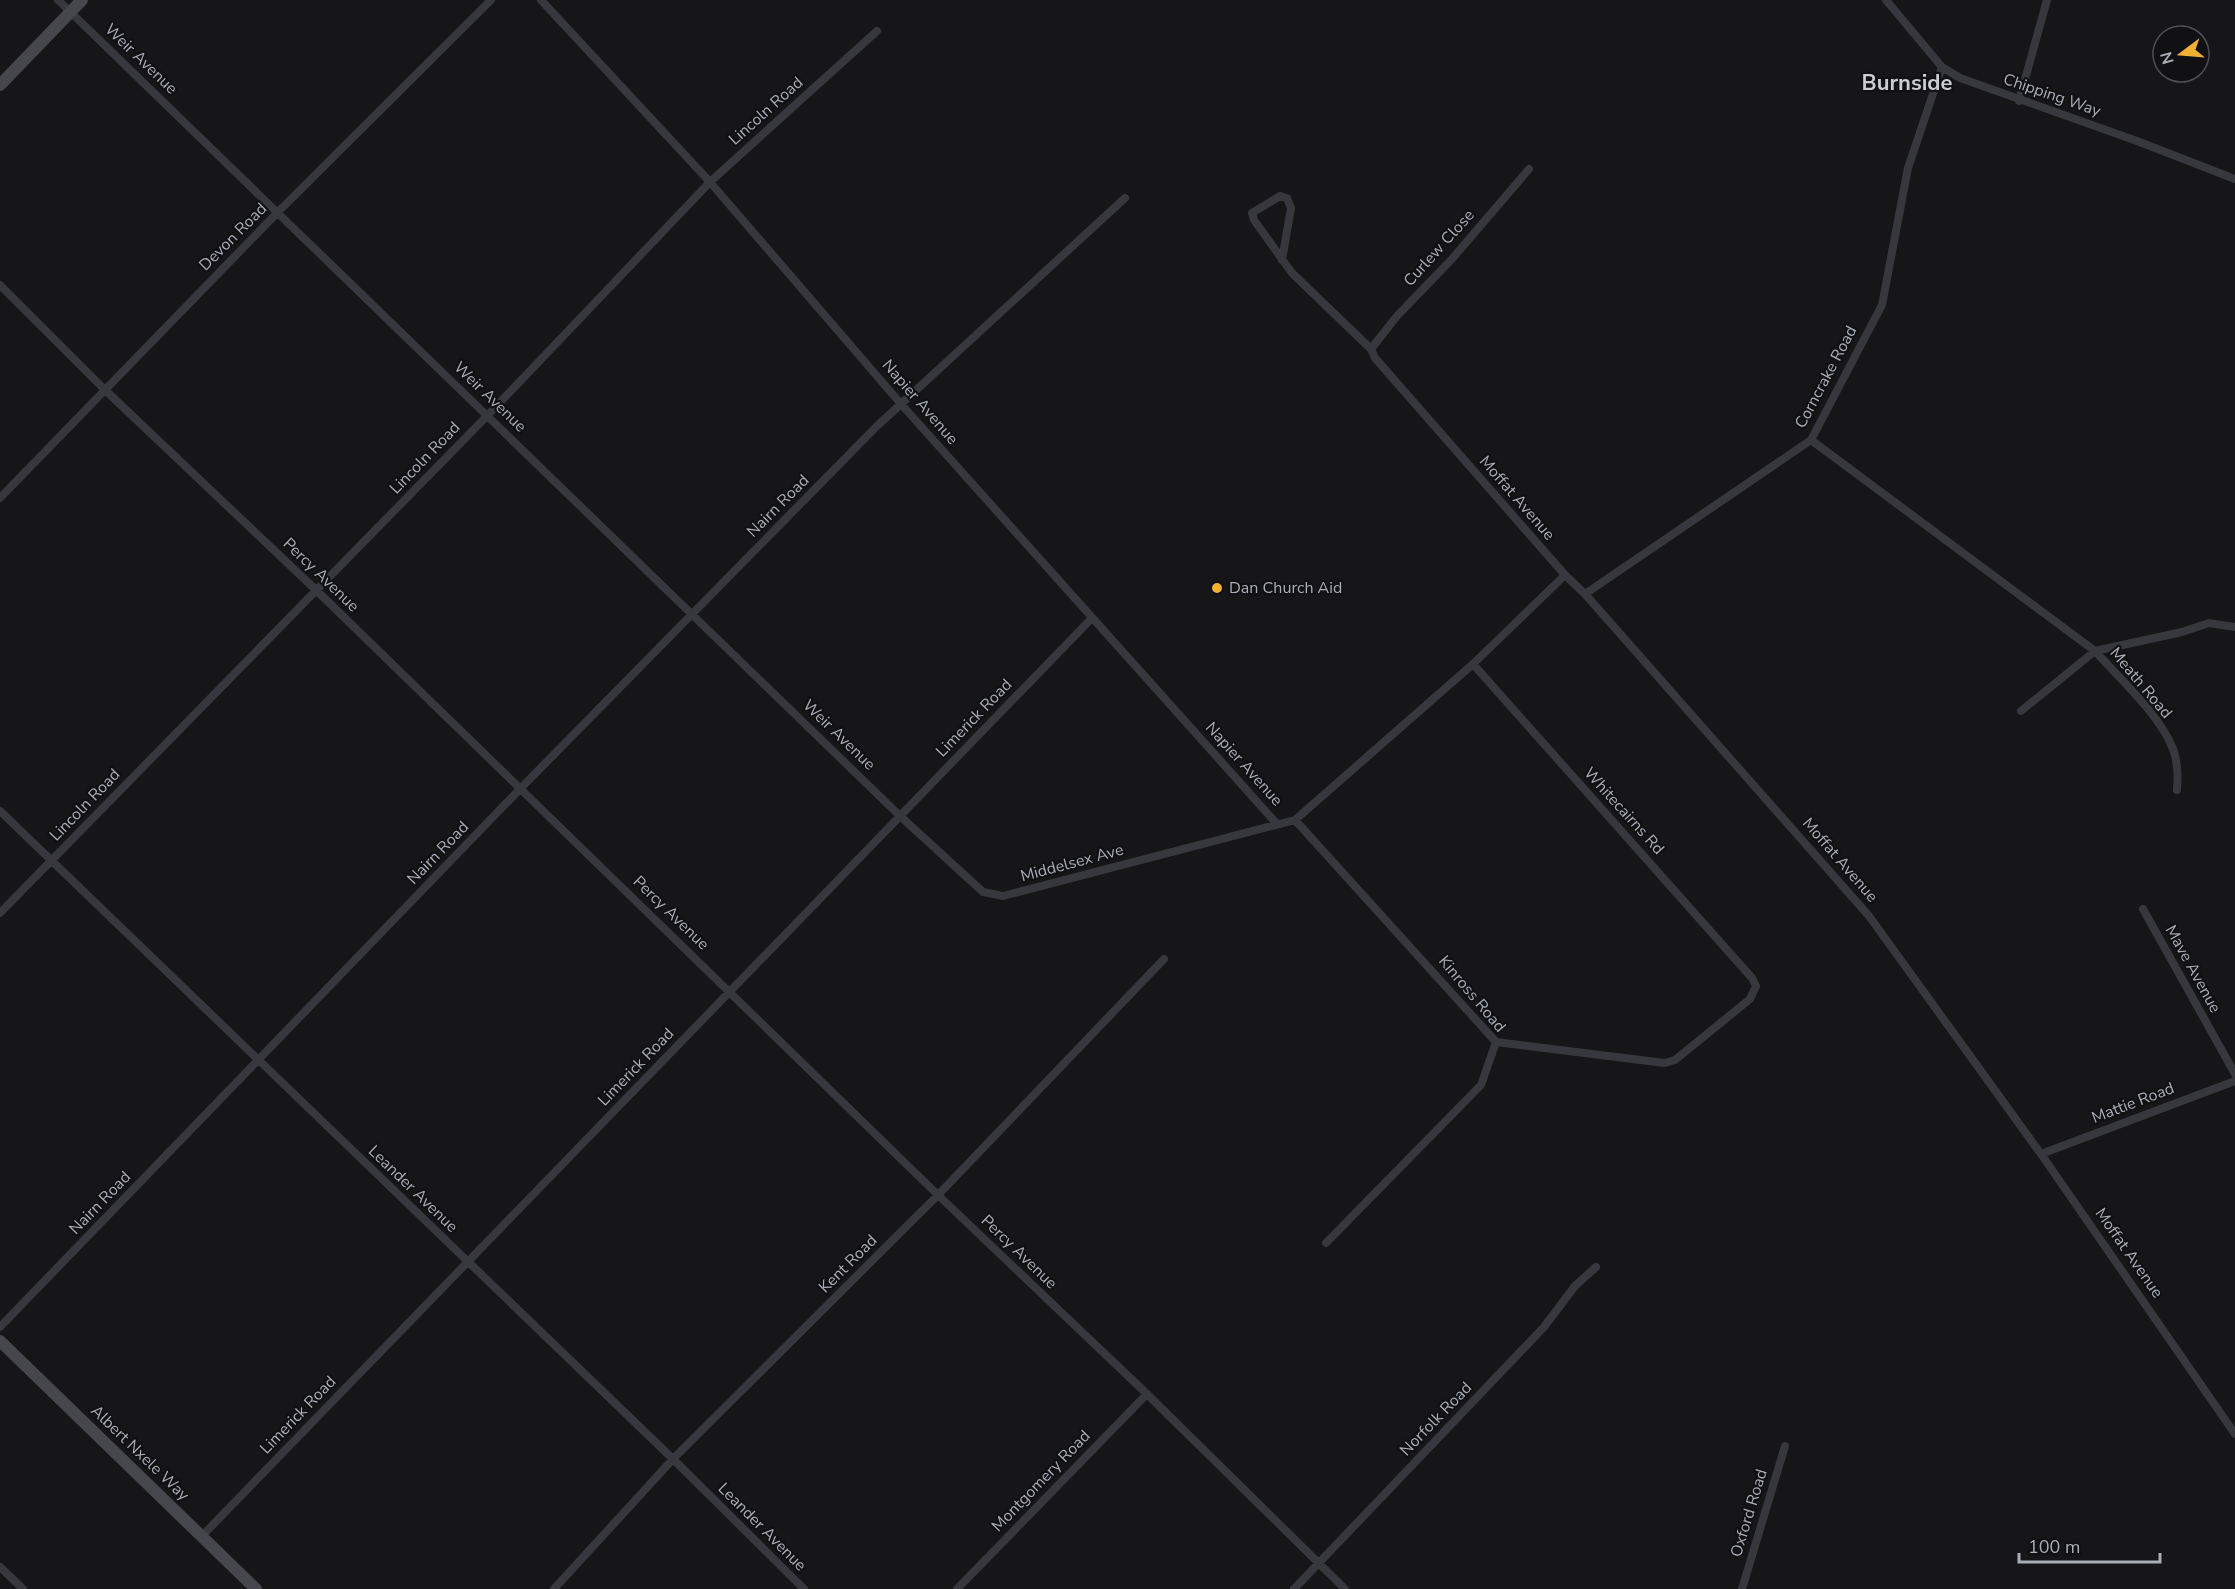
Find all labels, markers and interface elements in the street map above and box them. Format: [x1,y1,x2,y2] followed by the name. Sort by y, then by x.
[100,19,182,99] street label: Weir Avenue
[2151,24,2211,84] north arrow
[2155,49,2180,67] text: N
[1862,68,1952,98] district label: Burnside
[2000,68,2104,122] street label: Chipping Way
[724,72,808,150] street label: Lincoln Road
[194,198,272,276] street label: Devon Road
[1399,205,1479,291] street label: Curlew Close
[1790,322,1862,432] street label: Corncrake Road
[877,355,963,449] street label: Napier Avenue
[449,357,531,437] street label: Weir Avenue
[385,417,465,499] street label: Lincoln Road
[1474,451,1560,545] street label: Moffat Avenue
[742,470,814,542] street label: Nairn Road
[278,533,364,617] street label: Percy Avenue
[1229,577,1342,599] place label: Dan Church Aid
[1210,581,1224,595] marker: Dan Church Aid
[2105,643,2177,723] street label: Meath Road
[931,674,1017,762] street label: Limerick Road
[798,695,880,775] street label: Weir Avenue
[1200,717,1288,811] street label: Napier Avenue
[1579,763,1669,859] street label: Whitecairns Rd
[45,764,125,846] street label: Lincoln Road
[1797,813,1883,907] street label: Moffat Avenue
[402,817,474,889] street label: Nairn Road
[1018,839,1126,887] street label: Middelsex Ave
[628,871,714,955] street label: Percy Avenue
[2160,921,2226,1017] street label: Mave Avenue
[1433,951,1511,1037] street label: Kinross Road
[593,1023,679,1111] street label: Limerick Road
[2089,1077,2177,1129] street label: Mattie Road
[363,1141,463,1237] street label: Leander Avenue
[64,1167,136,1239] street label: Nairn Road
[2090,1203,2168,1303] street label: Moffat Avenue
[976,1210,1062,1294] street label: Percy Avenue
[814,1230,882,1298] street label: Kent Road
[255,1371,341,1459] street label: Limerick Road
[1395,1377,1477,1461] street label: Norfolk Road
[86,1400,195,1506] street label: Albert Nxele Way
[987,1425,1095,1537] street label: Montgomery Road
[1725,1466,1773,1560] street label: Oxford Road
[713,1478,811,1576] street label: Leander Avenue
[2019,1526,2160,1564] scale bar
[2028,1535,2080,1559] text: 100 m

